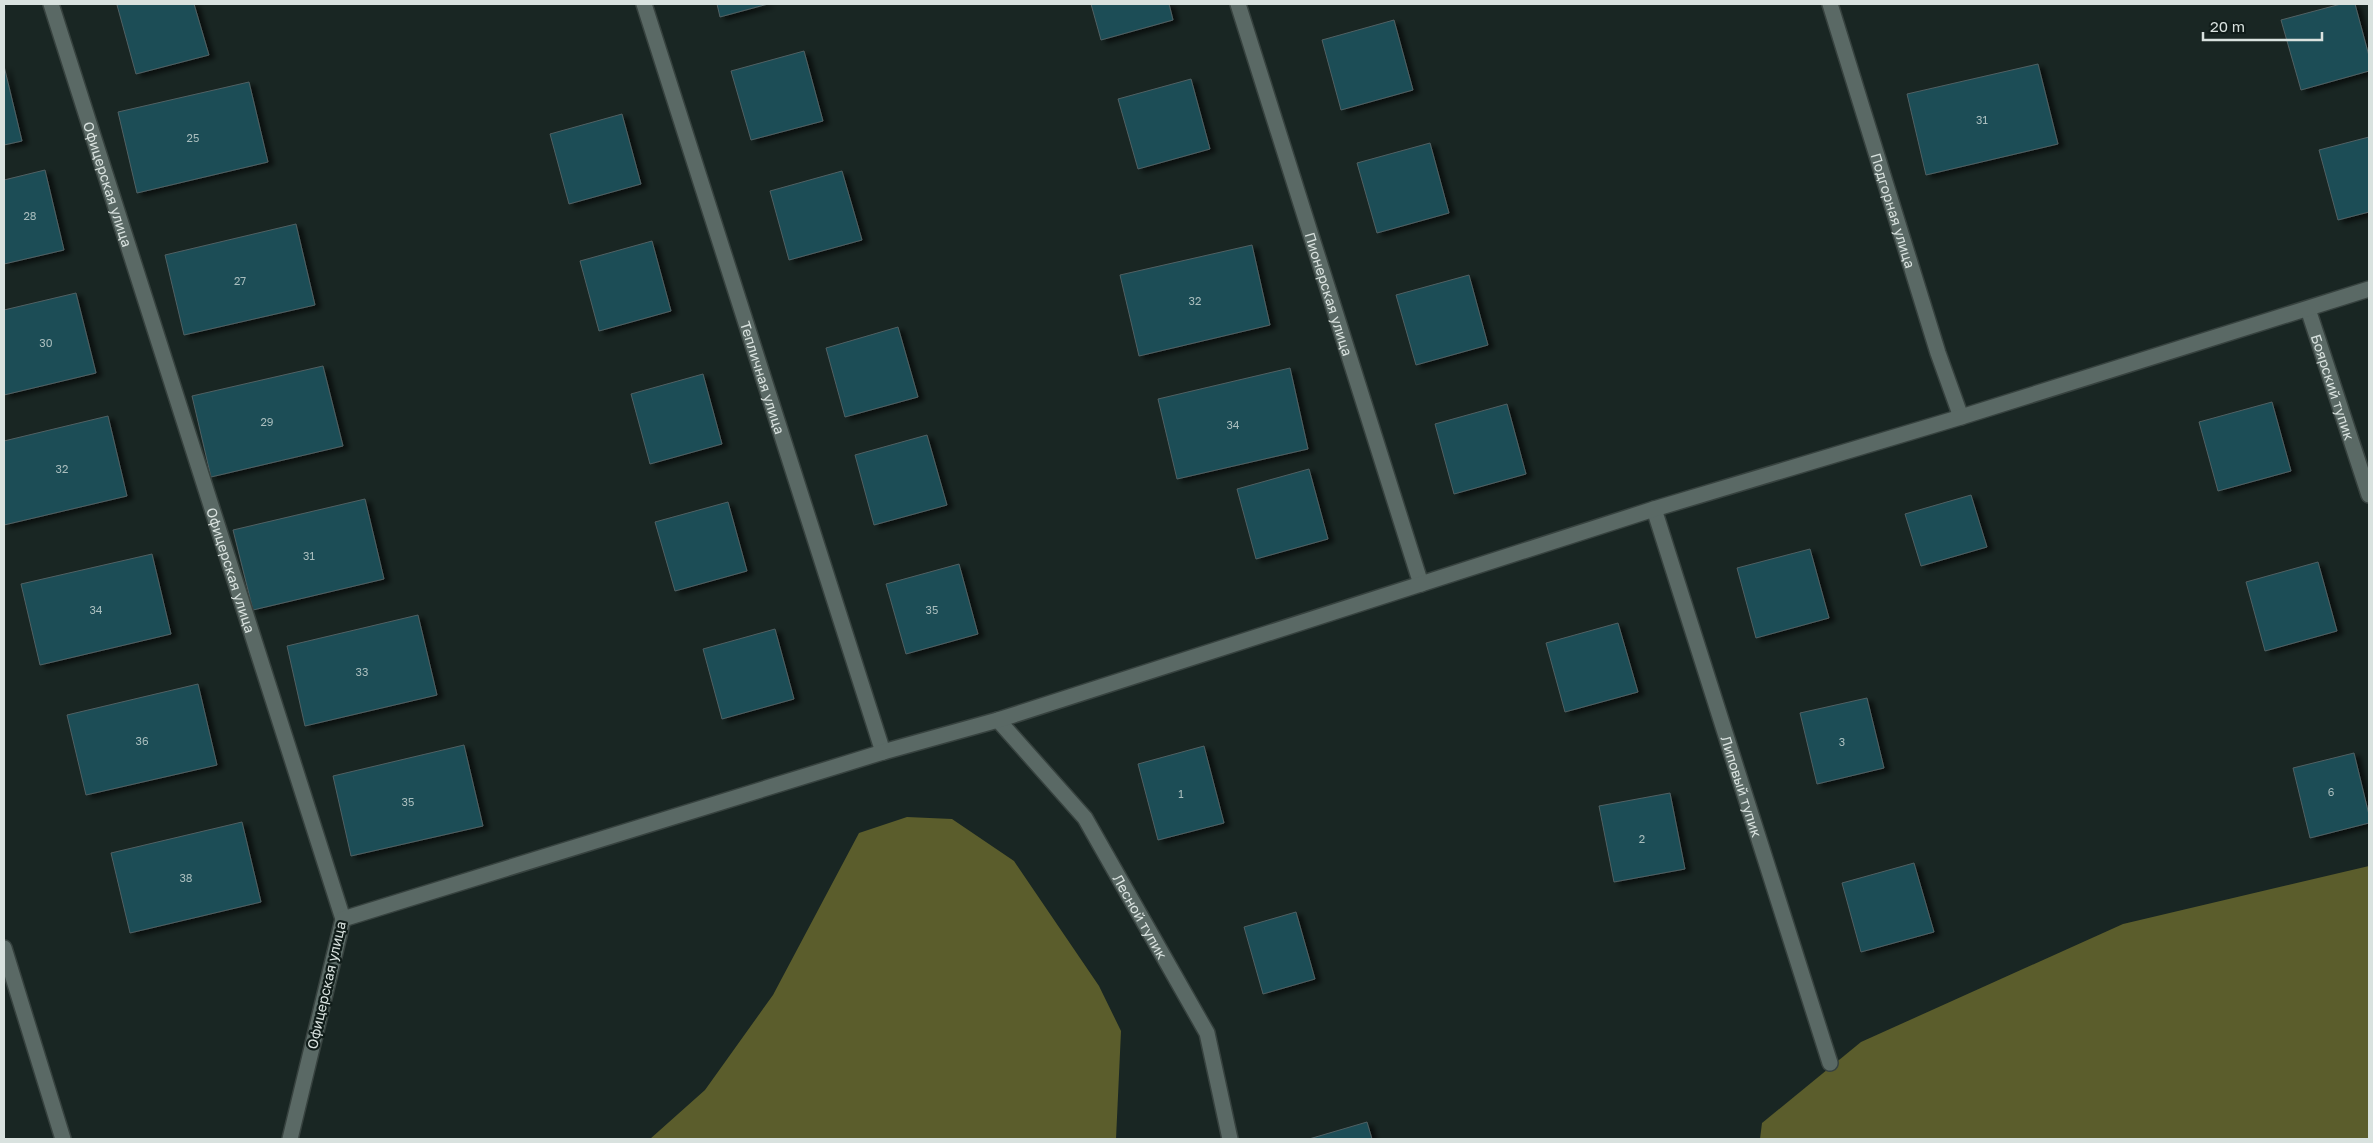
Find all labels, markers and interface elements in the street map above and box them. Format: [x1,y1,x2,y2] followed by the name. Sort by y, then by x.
[2203,10,2322,42] scale bar
[2210,17,2245,35] text: 20 m
[1976,113,1988,126] house number: 31
[80,119,136,249] street label: Офицерская улица
[187,131,199,144] house number: 25
[1868,151,1920,270] street label: Подгорная улица
[23,209,37,222] house number: 28
[1302,230,1357,358] street label: Пионерская улица
[234,274,246,287] house number: 27
[1189,294,1201,307] house number: 32
[737,319,789,436] street label: Тепличная улица
[2308,332,2359,442] street label: Боярский тупик
[39,336,53,349] house number: 30
[260,415,274,428] house number: 29
[1226,418,1240,431] house number: 34
[56,462,68,475] house number: 32
[204,505,260,635] street label: Офицерская улица
[303,549,315,562] house number: 31
[89,603,103,616] house number: 34
[926,603,938,616] house number: 35
[356,665,368,678] house number: 33
[1718,733,1766,839] street label: Липовый тупик
[135,734,149,747] house number: 36
[1839,735,1845,748] house number: 3
[2328,785,2335,798] house number: 6
[1178,787,1184,800] house number: 1
[402,795,414,808] house number: 35
[1639,832,1645,845] house number: 2
[179,871,193,884] house number: 38
[1110,871,1172,962] street label: Лесной тупик
[303,919,349,1051] street label: Офицерская улица

